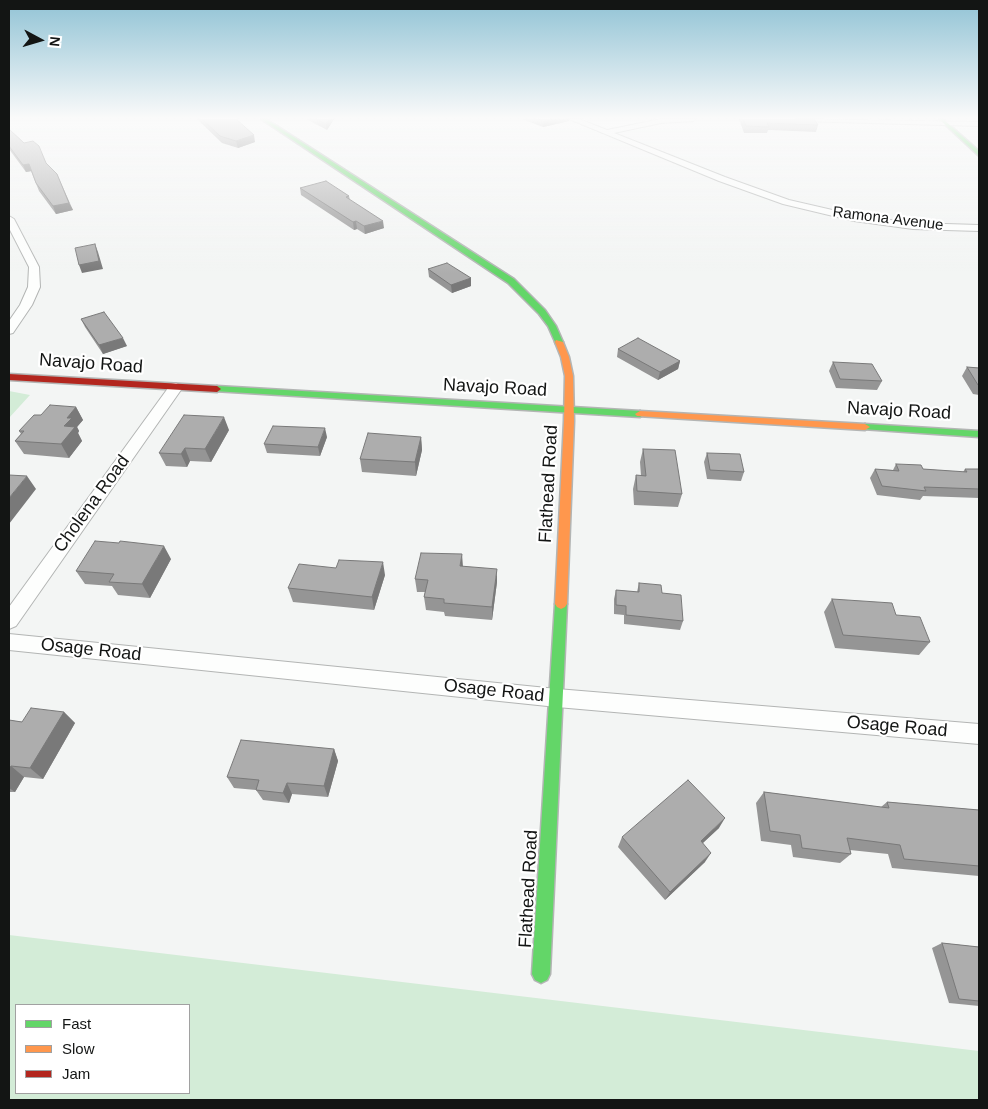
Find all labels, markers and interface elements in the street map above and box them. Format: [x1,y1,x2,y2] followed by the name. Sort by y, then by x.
[15,15,65,65] north arrow
[46,36,63,47] text: N
[832,203,944,235] street label: Ramona Avenue
[38,350,144,378] street label: Navajo Road
[442,374,548,402] street label: Navajo Road
[846,397,952,425] street label: Navajo Road
[535,424,563,544] street label: Flathead Road
[49,451,135,557] street label: Cholena Road
[40,634,142,666] street label: Osage Road
[443,675,545,707] street label: Osage Road
[846,712,948,742] street label: Osage Road
[515,829,543,949] street label: Flathead Road
[15,1004,190,1094] legend
[62,1015,91,1032] text: Fast
[62,1040,95,1057] text: Slow
[62,1065,90,1082] text: Jam

